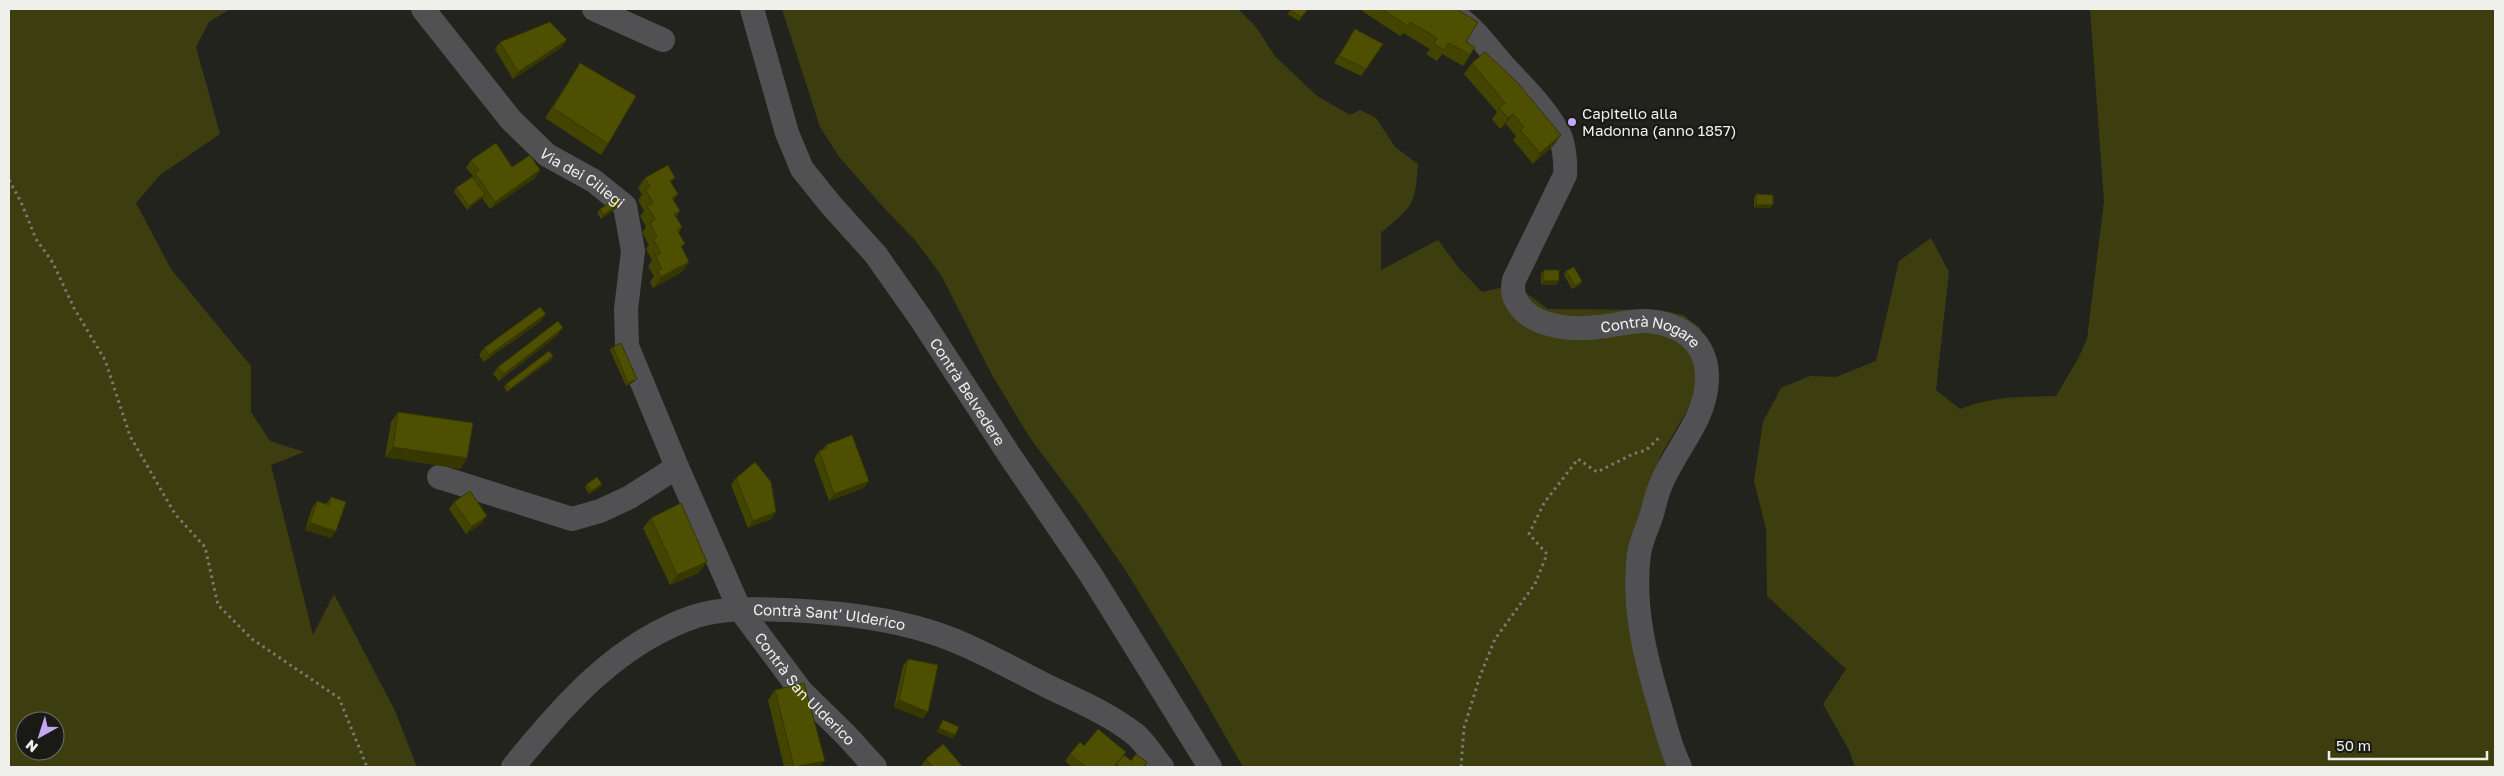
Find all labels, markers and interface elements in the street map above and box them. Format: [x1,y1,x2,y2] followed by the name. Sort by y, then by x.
[1582,104,1736,139] place label: Capitello alla Madonna (anno 1857)
[1566,116,1578,128] marker: Capitello alla Madonna (anno 1857)
[536,144,628,211] street label: Via dei Ciliegi
[1599,312,1705,351] street label: Contrà Nogare
[927,334,1010,449] street label: Contrà Belvedere
[753,600,907,634] street label: Contrà Sant' Ulderico
[751,629,859,748] street label: Contrà San Ulderico
[15,711,65,761] north arrow
[2329,728,2486,760] scale bar
[2336,736,2371,754] text: 50 m
[22,737,41,756] text: N

